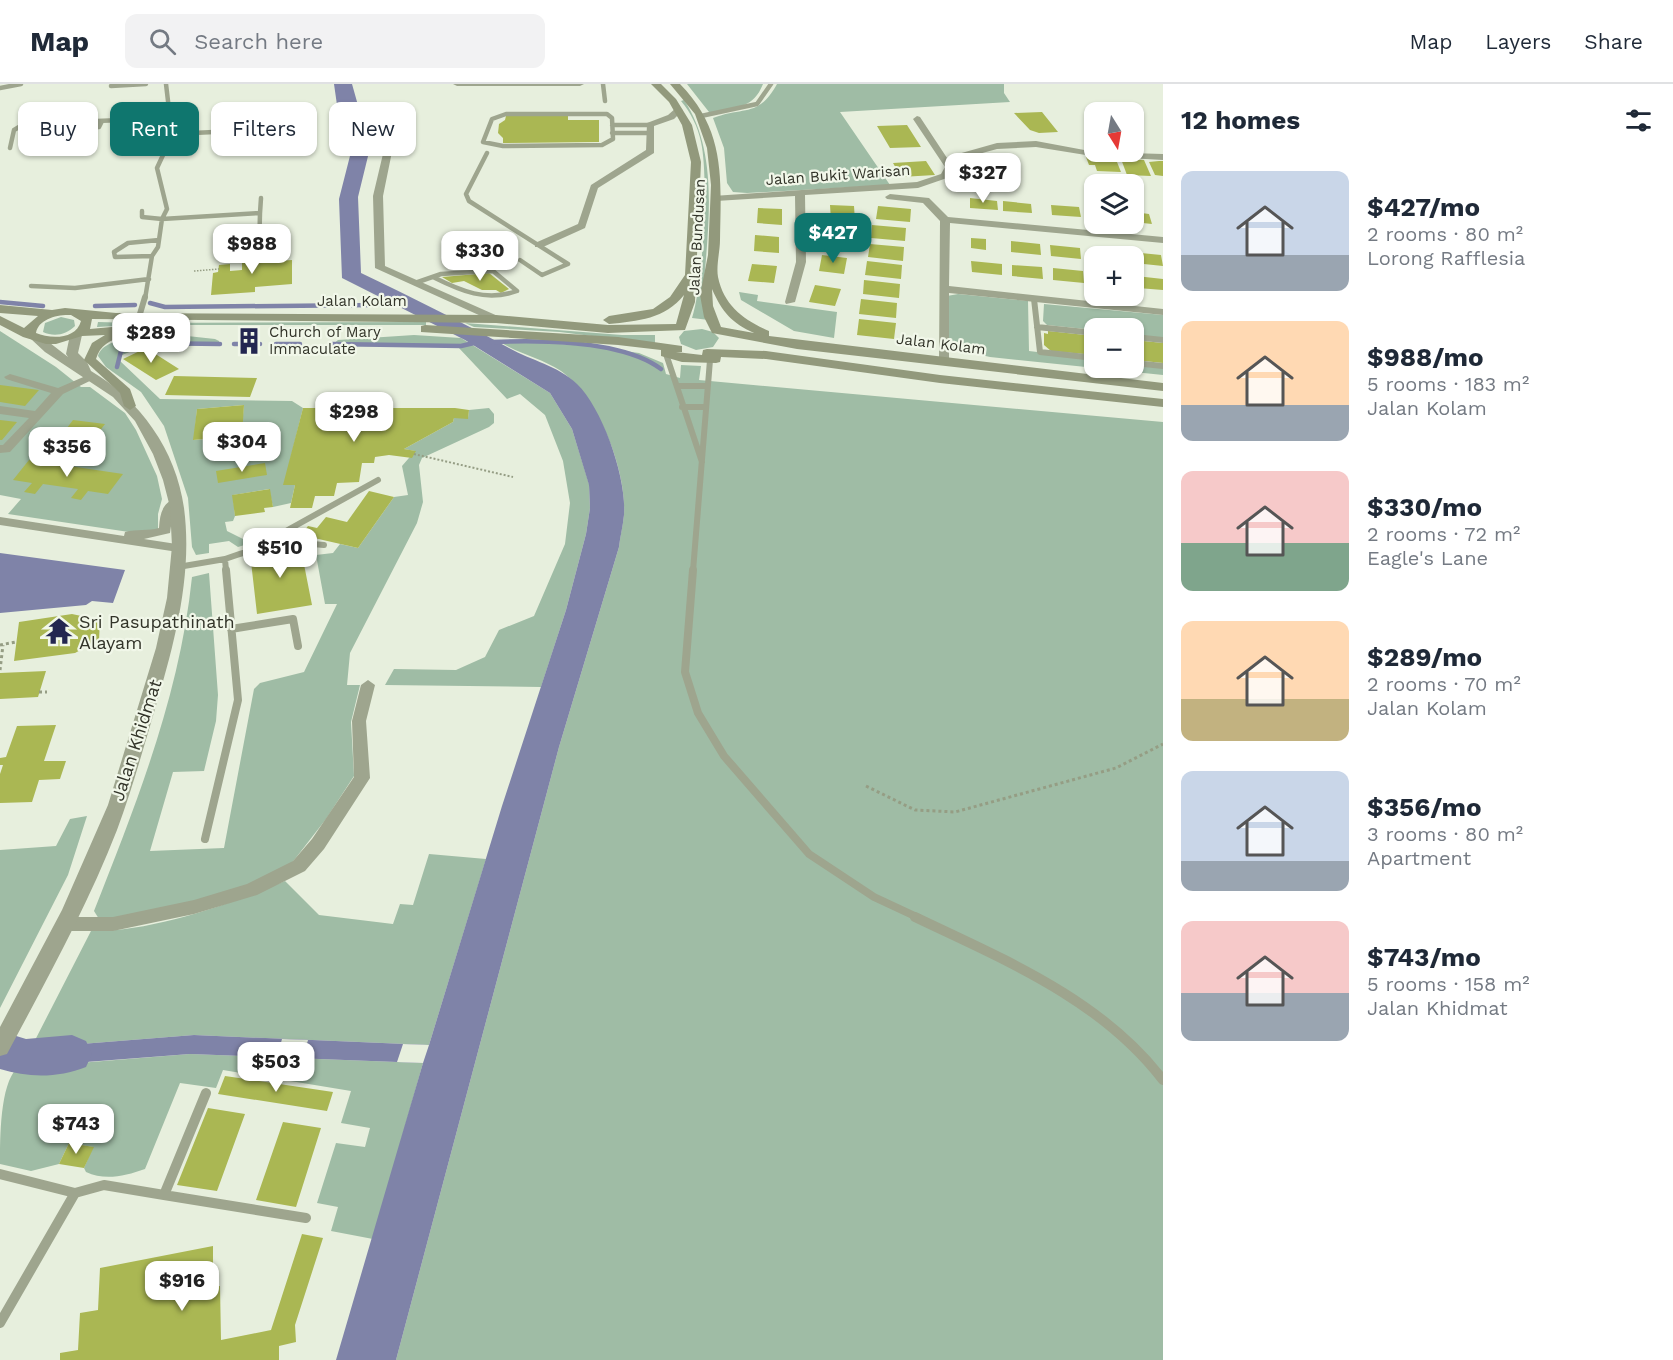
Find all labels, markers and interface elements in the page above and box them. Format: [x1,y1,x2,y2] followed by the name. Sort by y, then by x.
[125,14,545,68] search box
[30,25,89,58] text: Map
[146,25,179,58] icon: search
[194,29,323,54] text: Search here
[1409,29,1452,54] text: Map
[1485,29,1551,54] text: Layers
[1584,29,1643,54] text: Share
[18,102,98,156] chip: Buy
[110,102,199,156] chip: Rent
[211,102,317,156] chip: Filters
[329,102,416,156] chip: New
[1084,102,1144,162] north arrow
[1084,102,1144,378] map controls
[1622,104,1655,137] icon: filters
[1181,105,1300,135] text: 12 homes
[947,153,1019,204] pin: $327
[959,160,1007,184] text: $327
[765,161,911,189] street label: Jalan Bukit Warisan
[1084,174,1144,234] button: layers
[685,178,709,296] street label: Jalan Bundusan
[1367,192,1480,222] text: $427/mo
[1229,195,1301,267] icon: home
[797,213,869,264] pin: $427
[808,220,858,244] text: $427
[1367,222,1523,246] text: 2 rooms · 80 m²
[216,224,288,275] pin: $988
[227,231,277,255] text: $988
[444,231,516,282] pin: $330
[455,238,505,262] text: $330
[1084,246,1144,306] button: +
[1367,246,1525,270] text: Lorong Rafflesia
[317,292,407,310] street label: Jalan Kolam
[115,313,187,364] pin: $289
[1084,318,1144,378] button: −
[126,320,176,344] text: $289
[269,323,381,358] place label: Church of Mary Immaculate
[234,326,264,356] building icon: Church of Mary Immaculate
[895,330,987,358] street label: Jalan Kolam
[1367,342,1484,372] text: $988/mo
[1229,345,1301,417] icon: home
[1367,372,1529,396] text: 5 rooms · 183 m²
[318,392,390,443] pin: $298
[1367,396,1487,420] text: Jalan Kolam
[329,399,379,423] text: $298
[206,422,278,473] pin: $304
[31,427,103,478] pin: $356
[217,429,267,453] text: $304
[43,434,91,458] text: $356
[1367,492,1482,522] text: $330/mo
[1229,495,1301,567] icon: home
[1367,522,1520,546] text: 2 rooms · 72 m²
[244,528,316,579] pin: $510
[257,535,303,559] text: $510
[1367,546,1488,570] text: Eagle's Lane
[79,611,235,653] place label: Sri Pasupathinath Alayam
[44,616,74,646] temple icon: Sri Pasupathinath Alayam
[1367,642,1482,672] text: $289/mo
[1229,645,1301,717] icon: home
[1367,672,1521,696] text: 2 rooms · 70 m²
[106,676,166,803] street label: Jalan Khidmat
[1367,696,1487,720] text: Jalan Kolam
[1367,792,1482,822] text: $356/mo
[1229,795,1301,867] icon: home
[1367,822,1523,846] text: 3 rooms · 80 m²
[1367,846,1471,870] text: Apartment
[1367,942,1481,972] text: $743/mo
[1229,945,1301,1017] icon: home
[1367,972,1530,996] text: 5 rooms · 158 m²
[1367,996,1508,1020] text: Jalan Khidmat
[240,1042,312,1093] pin: $503
[251,1049,301,1073] text: $503
[40,1104,112,1155] pin: $743
[52,1111,100,1135] text: $743
[146,1261,218,1312] pin: $916
[159,1268,205,1292] text: $916

